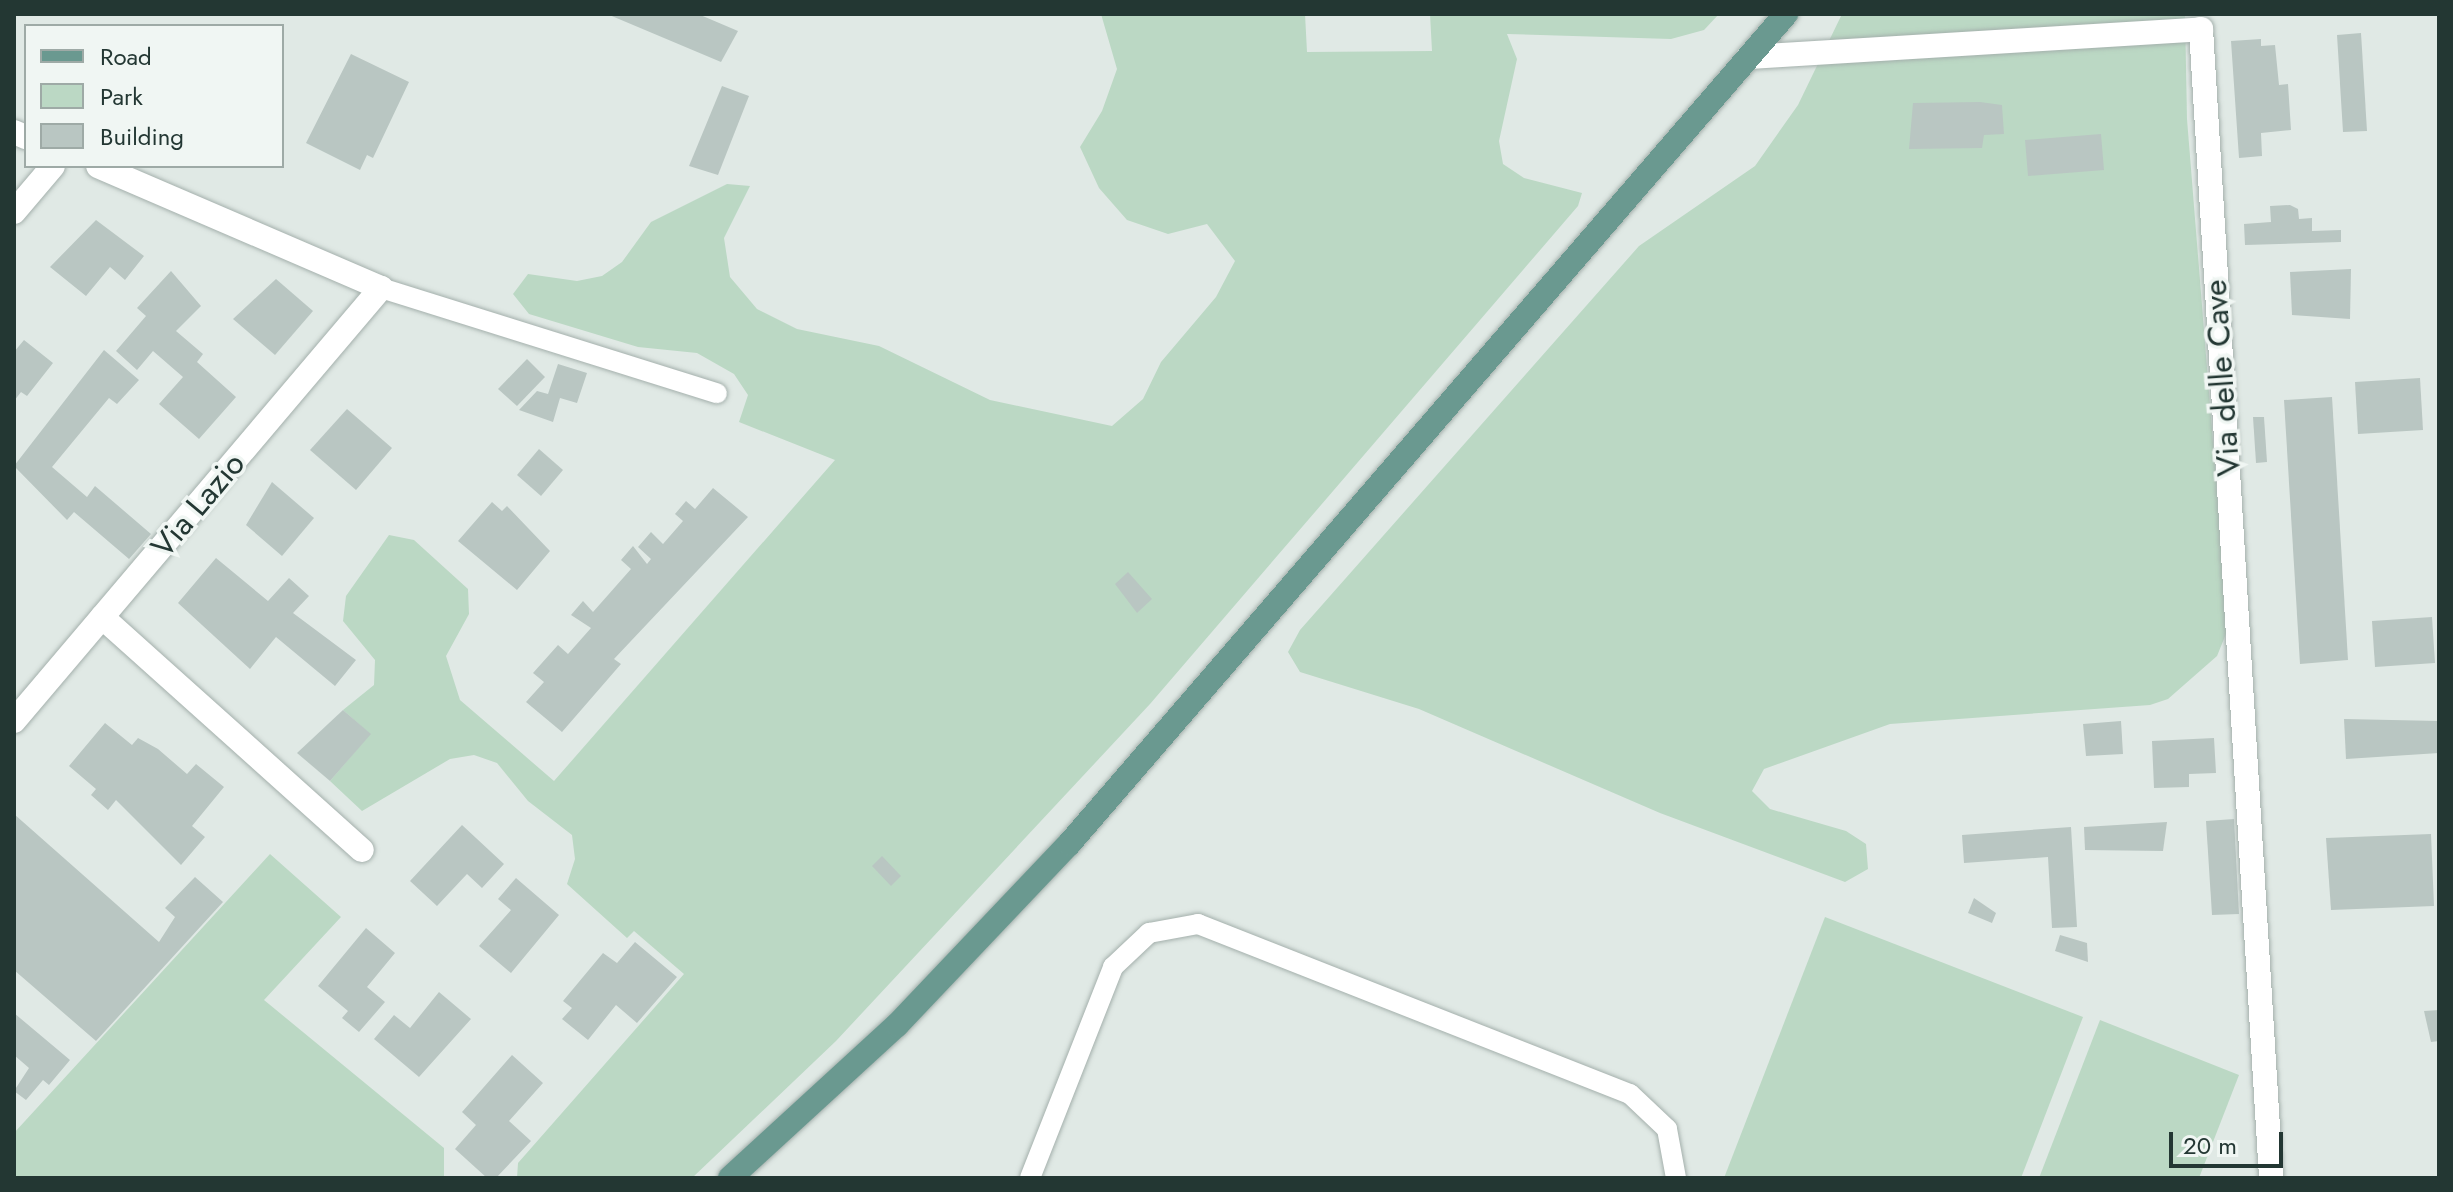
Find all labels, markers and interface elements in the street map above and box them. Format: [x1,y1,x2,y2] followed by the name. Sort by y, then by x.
[24,24,284,168] legend
[100,39,152,74] text: Road
[100,79,143,114] text: Park
[100,119,184,154] text: Building
[2196,278,2248,478] street label: Via delle Cave
[143,445,253,565] street label: Via Lazio
[2173,1116,2287,1166] scale bar
[2183,1128,2237,1163] text: 20 m

